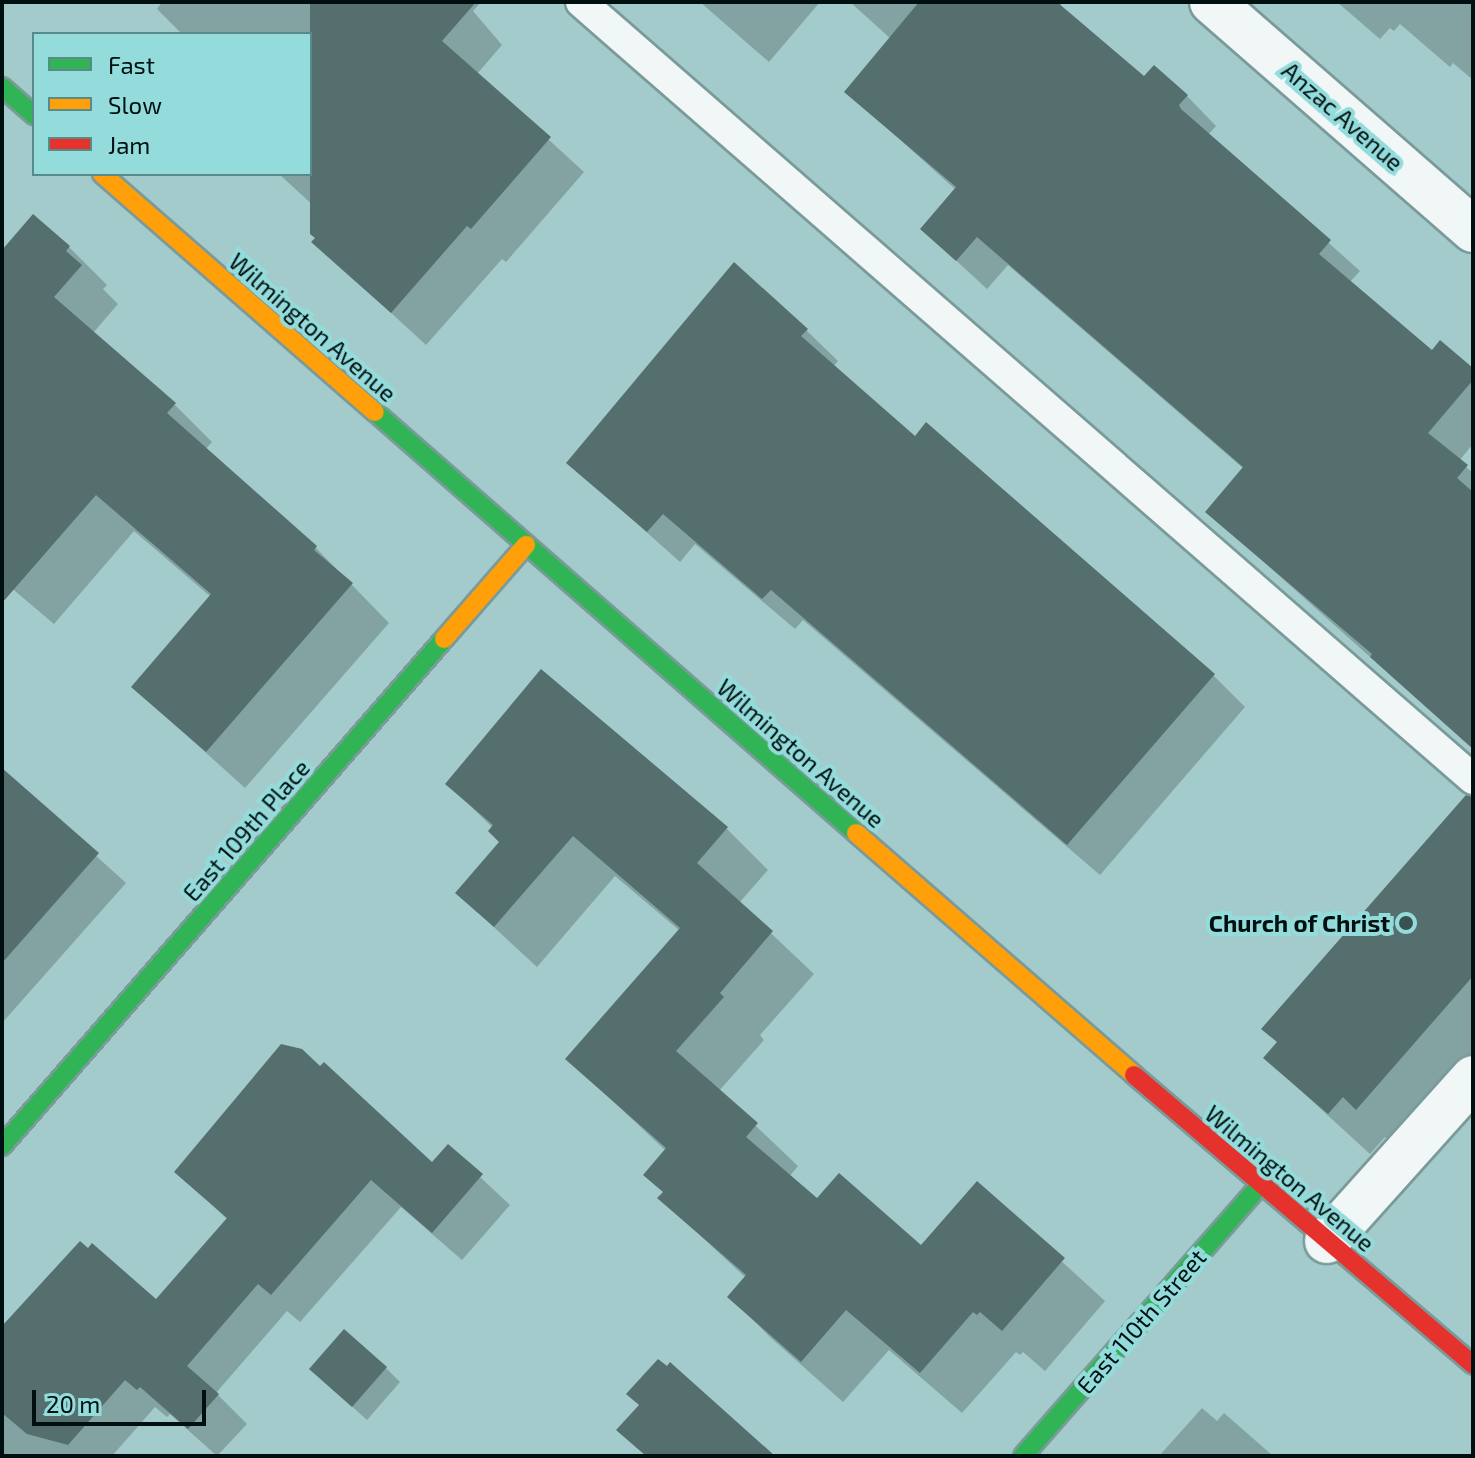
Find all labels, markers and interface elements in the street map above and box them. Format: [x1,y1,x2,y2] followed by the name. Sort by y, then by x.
[32,32,312,176] legend
[108,50,155,79] text: Fast
[1276,55,1410,177] street label: Anzac Avenue
[108,90,162,119] text: Slow
[108,130,150,159] text: Jam
[223,246,403,408] street label: Wilmington Avenue
[711,672,891,834] street label: Wilmington Avenue
[177,753,315,907] street label: East 109th Place
[1208,909,1390,937] place label: Church of Christ
[1397,914,1415,932] marker: Church of Christ
[1199,1099,1381,1257] street label: Wilmington Avenue
[1070,1243,1212,1399] street label: East 110th Street
[36,1374,210,1424] scale bar
[46,1389,100,1418] text: 20 m

